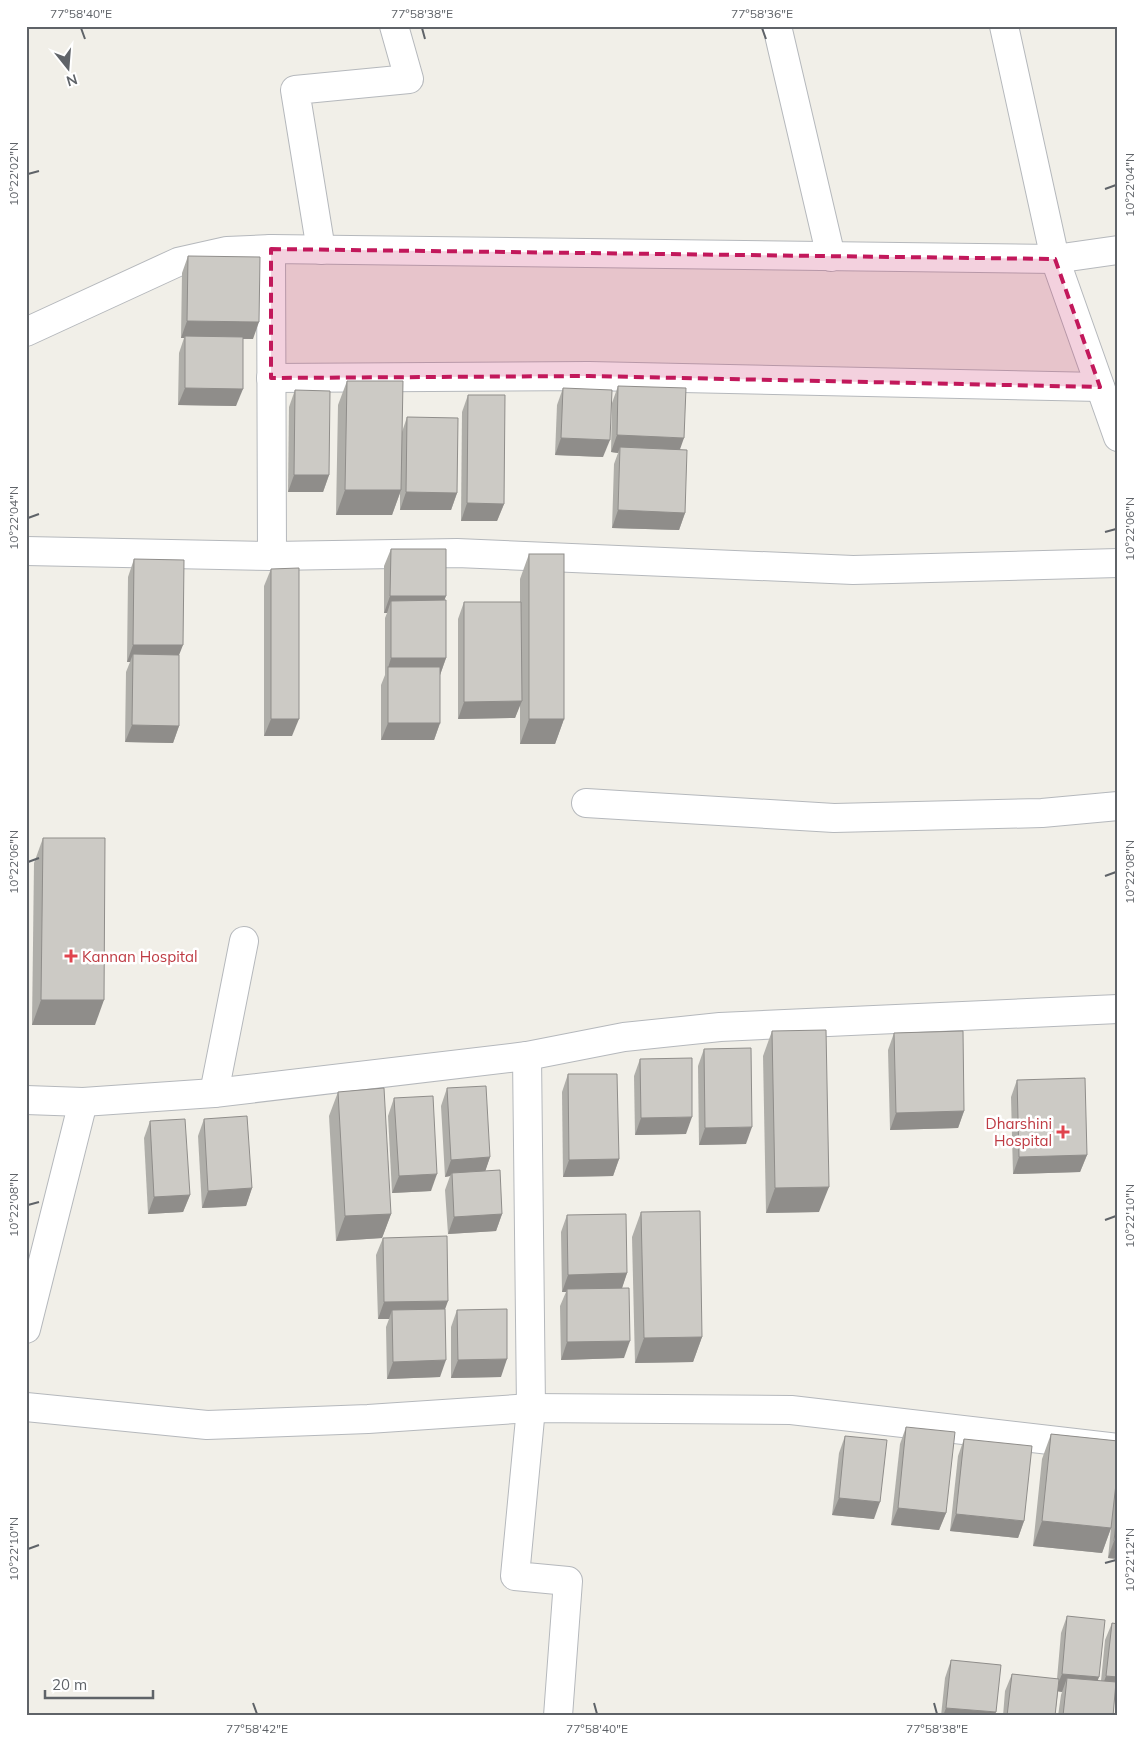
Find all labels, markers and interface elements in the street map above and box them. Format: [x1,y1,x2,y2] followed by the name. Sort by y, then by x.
[50,6,112,21] text: 77°58'40"E
[391,6,453,21] text: 77°58'38"E
[731,6,793,21] text: 77°58'36"E
[42,42,92,92] north arrow
[64,70,79,91] text: N
[6,142,21,206] text: 10°22'02"N
[1122,153,1137,217] text: 10°22'04"N
[6,486,21,550] text: 10°22'04"N
[1122,497,1137,561] text: 10°22'06"N
[6,830,21,894] text: 10°22'06"N
[1122,840,1137,904] text: 10°22'08"N
[82,947,198,966] place label: Kannan Hospital
[64,949,78,963] marker: Kannan Hospital
[985,1114,1052,1150] place label: Dharshini Hospital
[1056,1125,1070,1139] marker: Dharshini Hospital
[6,1173,21,1237] text: 10°22'08"N
[1122,1184,1137,1248] text: 10°22'10"N
[6,1517,21,1581] text: 10°22'10"N
[1122,1528,1137,1592] text: 10°22'12"N
[45,1667,152,1699] scale bar
[52,1675,87,1694] text: 20 m
[226,1721,288,1736] text: 77°58'42"E
[566,1721,628,1736] text: 77°58'40"E
[906,1721,968,1736] text: 77°58'38"E

